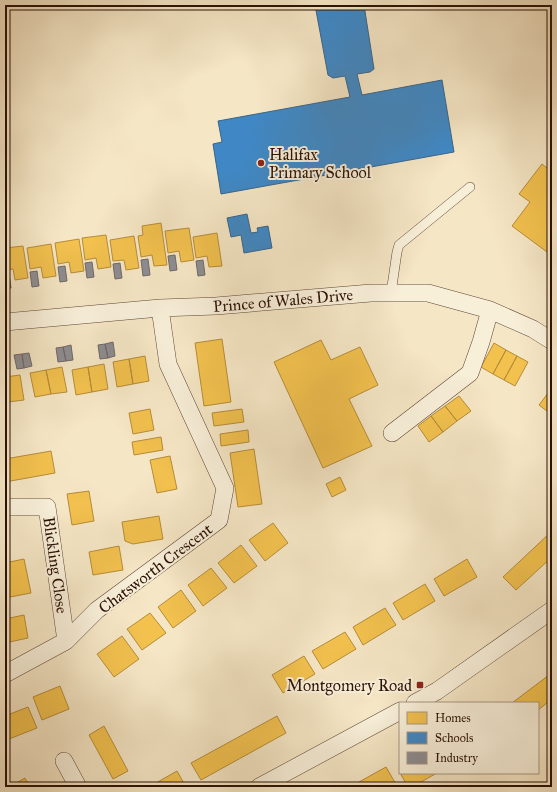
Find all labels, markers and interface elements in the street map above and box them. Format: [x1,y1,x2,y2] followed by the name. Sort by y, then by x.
[269,145,372,182] place label: Halifax Primary School
[256,158,266,168] marker: Halifax Primary School
[212,285,354,316] street label: Prince of Wales Drive
[38,515,72,615] street label: Blickling Close
[95,519,216,617] street label: Chatsworth Crescent
[287,676,412,696] place label: Montgomery Road
[415,680,425,690] marker: Montgomery Road
[399,702,539,774] legend
[435,711,471,725] text: Homes
[435,731,473,745] text: Schools
[435,751,478,765] text: Industry

